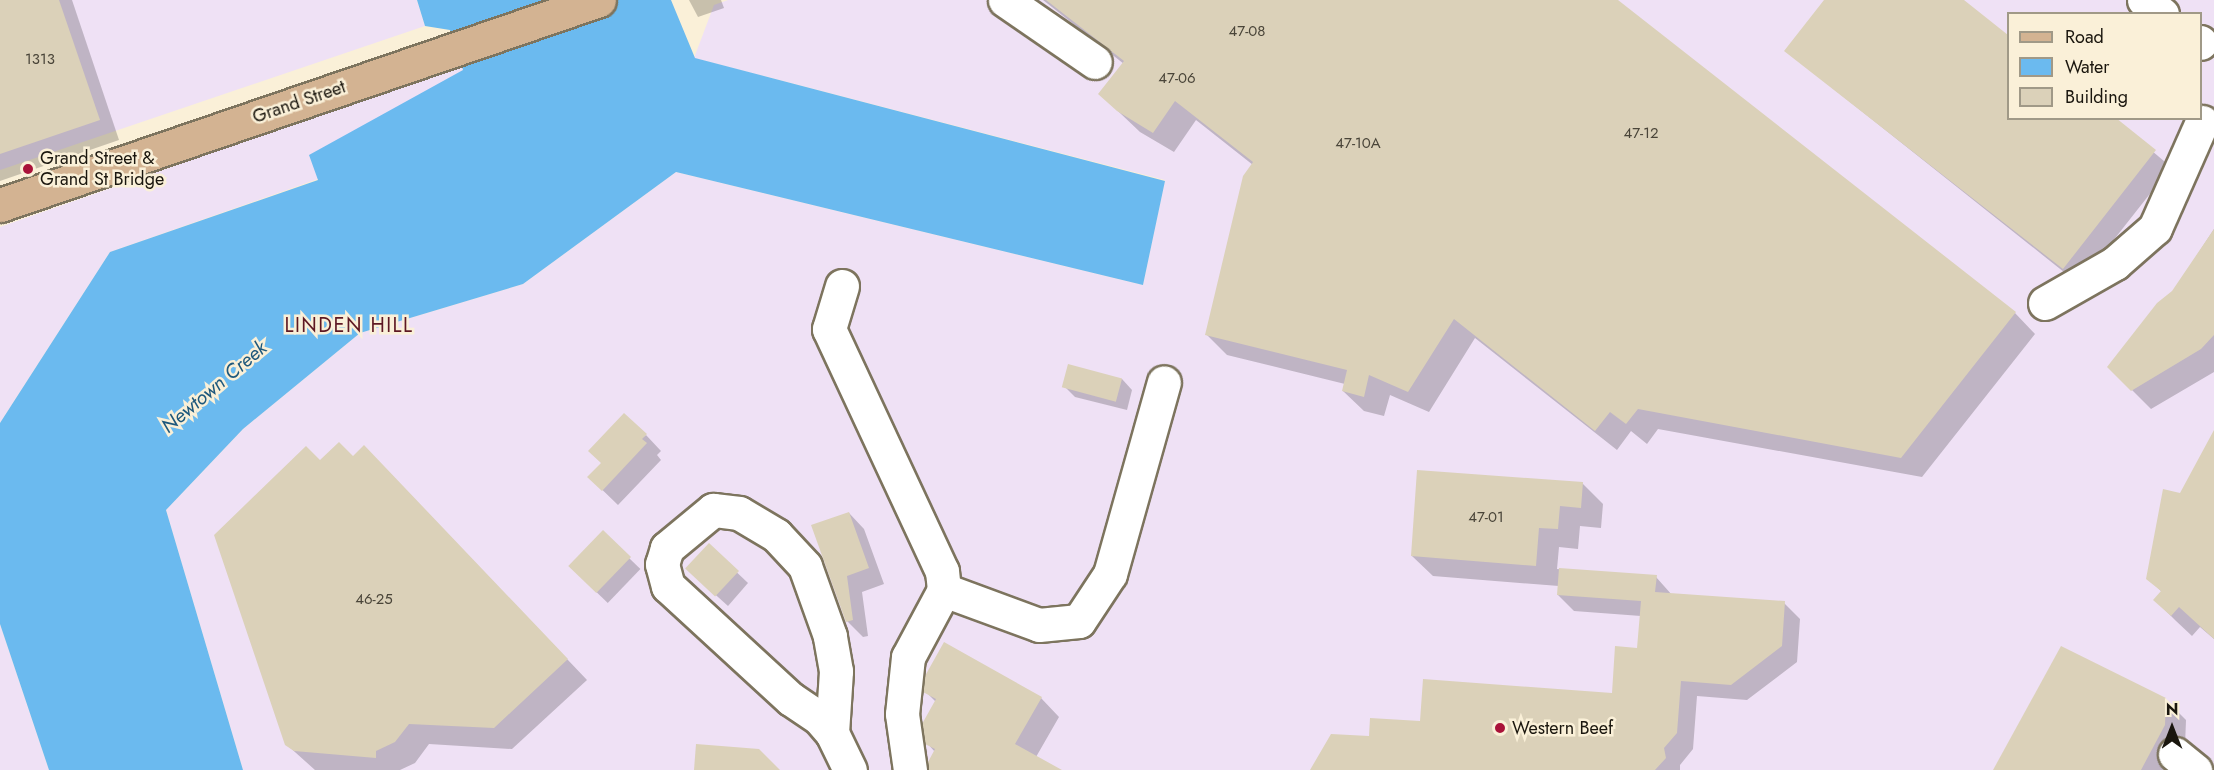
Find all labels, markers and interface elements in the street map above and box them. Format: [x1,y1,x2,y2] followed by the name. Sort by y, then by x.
[2007,12,2202,120] legend
[1229,23,1265,41] house number: 47-08
[2065,24,2104,50] text: Road
[25,51,55,69] house number: 1313
[2065,54,2109,80] text: Water
[1158,70,1196,88] house number: 47-06
[250,76,348,128] street label: Grand Street
[2065,84,2128,110] text: Building
[1623,125,1659,143] house number: 47-12
[1335,135,1381,153] house number: 47-10A
[40,148,164,190] place label: Grand Street & Grand St Bridge
[21,162,35,176] marker: Grand Street & Grand St Bridge
[284,313,414,337] district label: LINDEN HILL
[156,336,272,438] water label: Newtown Creek
[1468,509,1504,527] house number: 47-01
[355,591,393,609] house number: 46-25
[2142,698,2202,758] north arrow
[2166,698,2178,721] text: N
[1512,717,1613,739] place label: Western Beef
[1493,721,1507,735] marker: Western Beef

